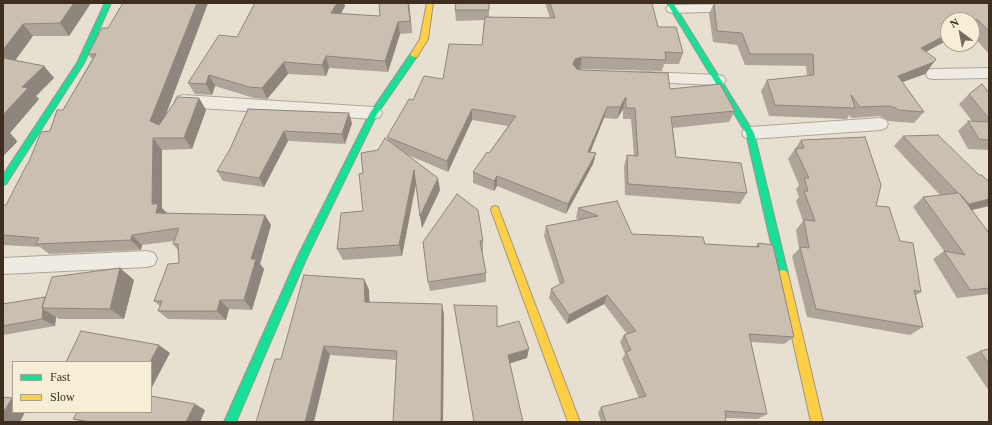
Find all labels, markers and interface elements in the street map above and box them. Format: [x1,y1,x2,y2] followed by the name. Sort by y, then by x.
[940,12,980,52] north arrow
[948,15,961,30] text: N
[12,361,152,413] legend
[50,370,70,384] text: Fast
[50,390,75,404] text: Slow

